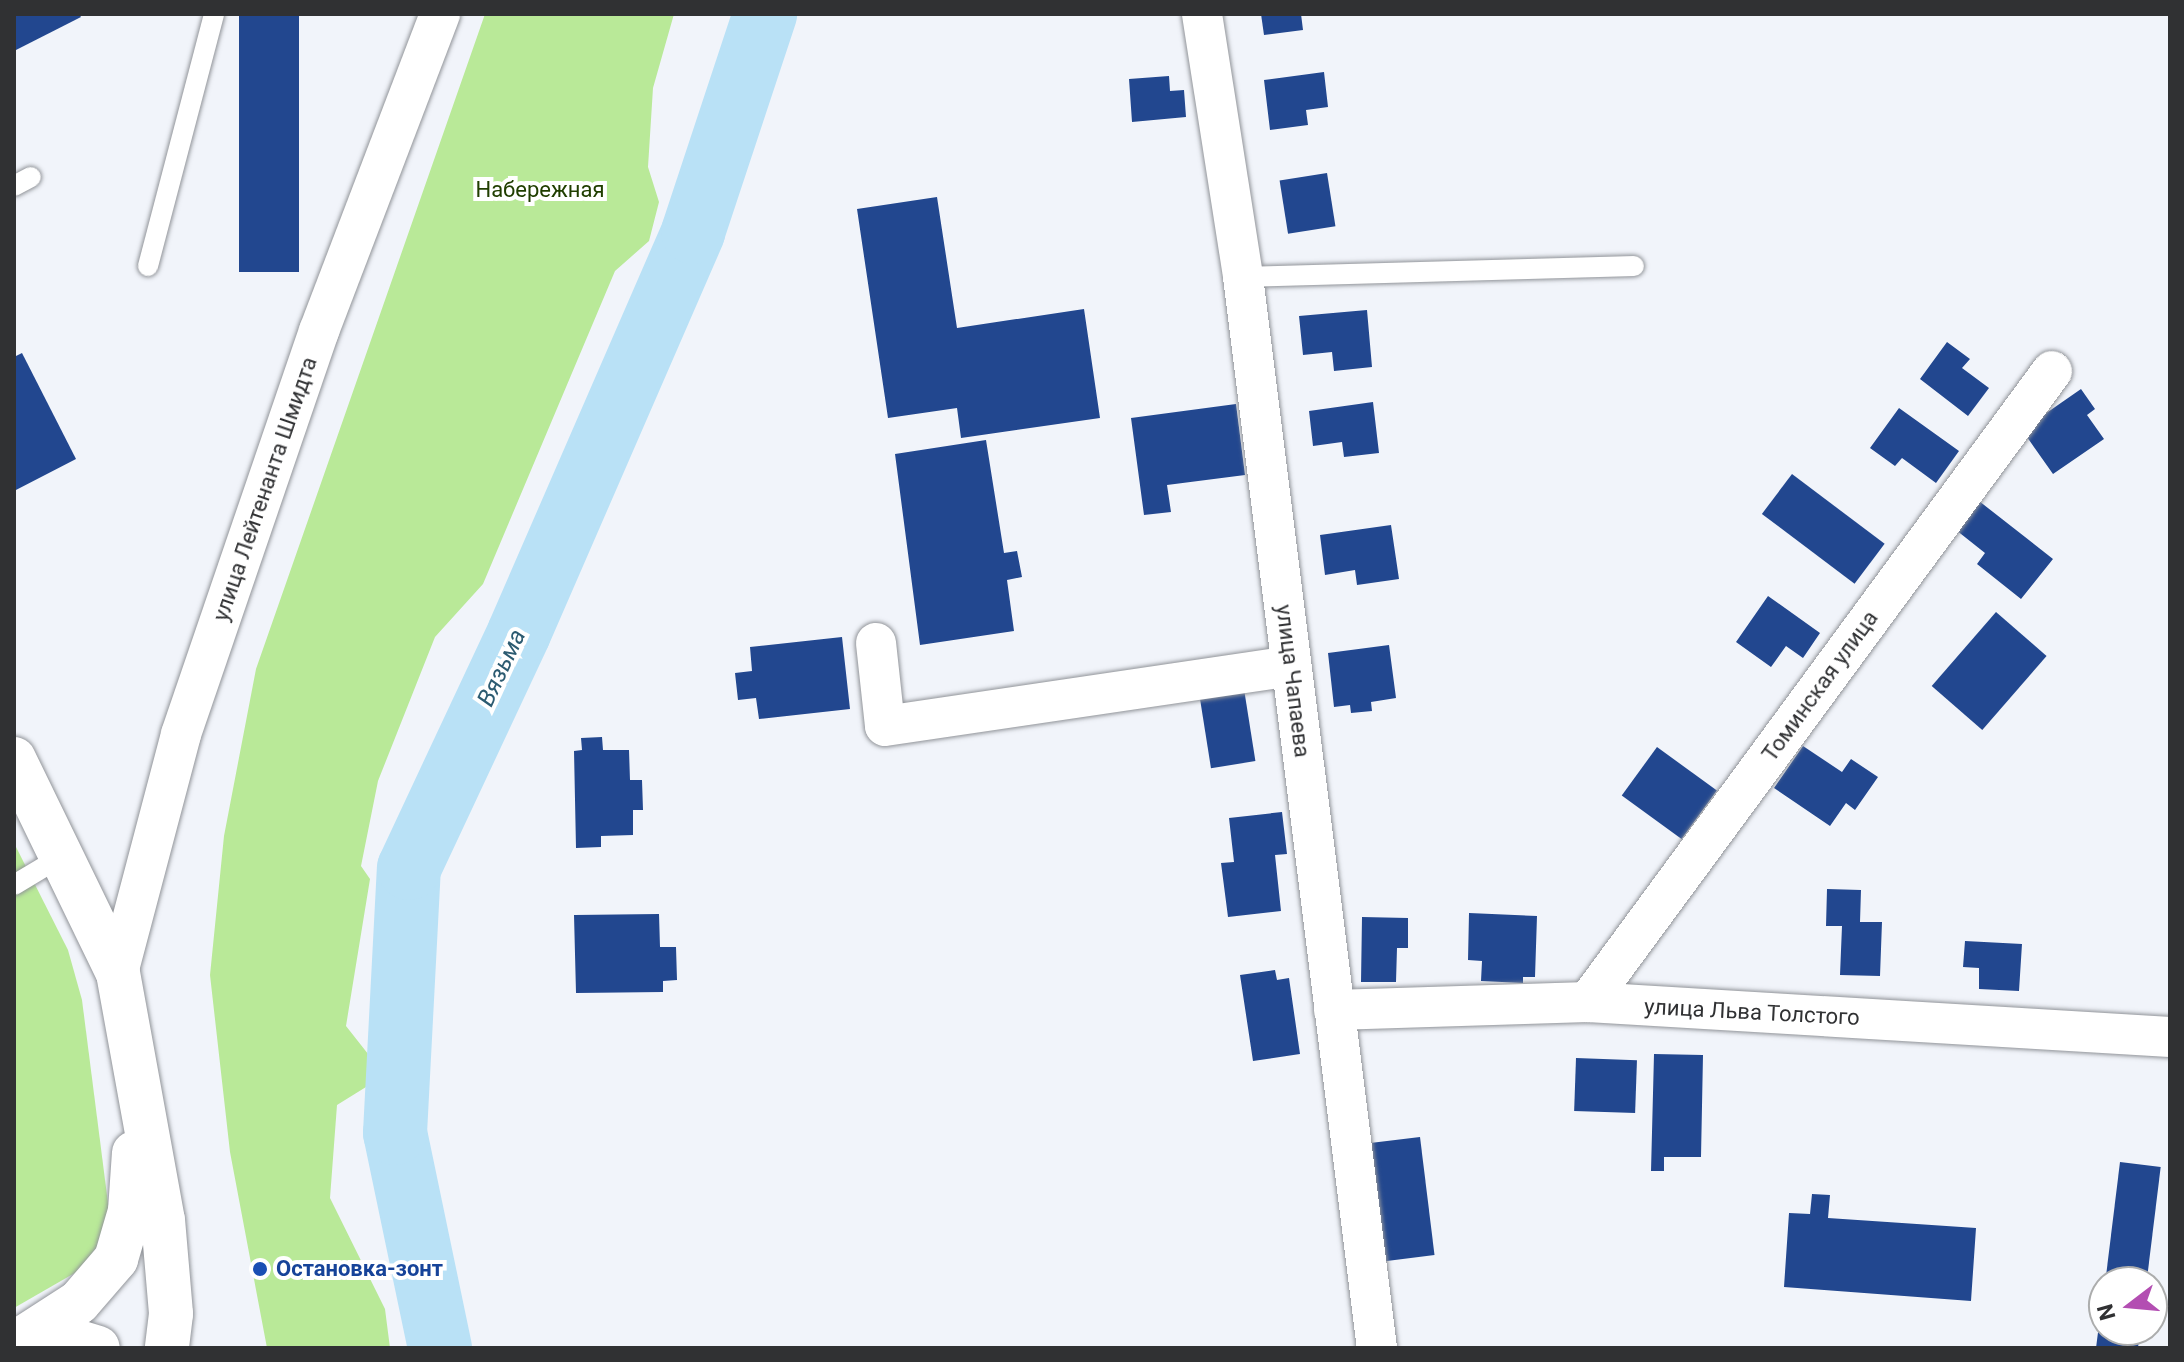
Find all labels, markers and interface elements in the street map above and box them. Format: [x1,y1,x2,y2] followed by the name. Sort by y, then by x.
[475,177,605,203] park label: Набережная
[207,354,323,624] street label: улица Лейтенанта Шмидта
[1271,603,1315,759] street label: улица Чапаева
[1757,606,1883,766] street label: Томинская улица
[472,625,532,711] water label: Вязьма
[1643,993,1861,1031] street label: улица Льва Толстого
[276,1256,443,1282] place label: Остановка-зонт
[251,1260,269,1278] marker: Остановка-зонт
[2088,1266,2168,1346] north arrow
[2092,1301,2121,1323] text: N

